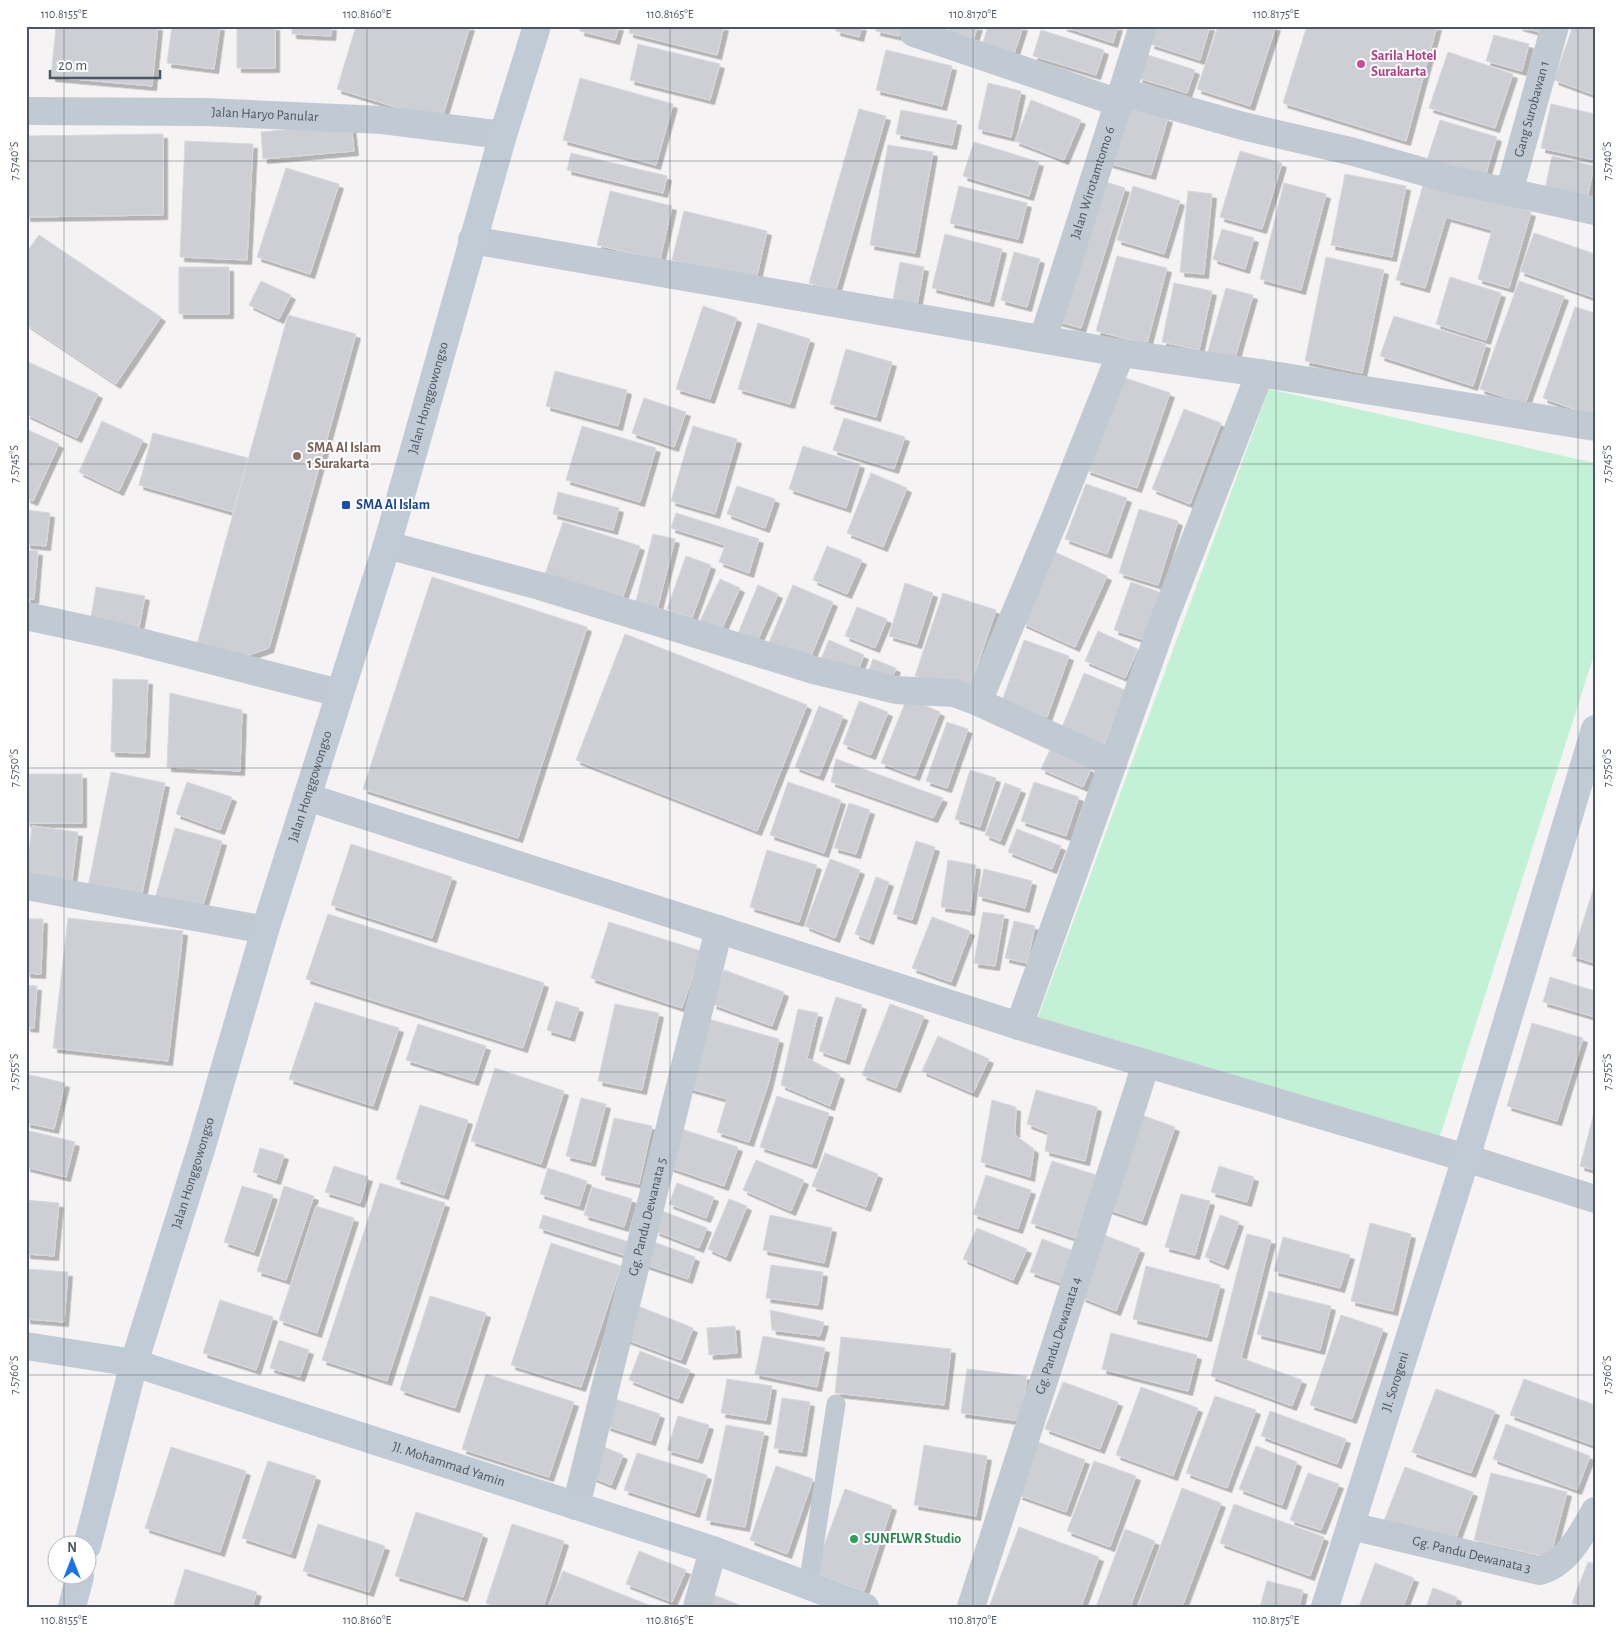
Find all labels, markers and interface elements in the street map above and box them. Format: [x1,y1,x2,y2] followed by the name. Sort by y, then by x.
[41,8,87,20] text: 110.8155°E
[343,8,391,20] text: 110.8160°E
[646,8,694,20] text: 110.8165°E
[949,8,997,20] text: 110.8170°E
[1253,8,1299,20] text: 110.8175°E
[50,48,160,80] scale bar
[1371,49,1437,79] place label: Sarila Hotel Surakarta
[58,58,87,73] text: 20 m
[1355,58,1367,70] marker: Sarila Hotel Surakarta
[1512,59,1552,159] street label: Gang Surobawan 1
[211,105,319,124] street label: Jalan Haryo Panular
[1068,125,1117,241] street label: Jalan Wirotamtomo 6
[8,141,20,181] text: 7.5740°S
[1601,141,1613,181] text: 7.5740°S
[406,340,451,456] street label: Jalan Honggowongso
[307,441,381,471] place label: SMA Al Islam 1 Surakarta
[8,445,20,483] text: 7.5745°S
[1601,445,1613,483] text: 7.5745°S
[291,450,303,462] marker: SMA Al Islam 1 Surakarta
[356,498,430,512] place label: SMA Al Islam
[340,499,352,511] marker: SMA Al Islam
[286,729,335,844] street label: Jalan Honggowongso
[8,749,20,787] text: 7.5750°S
[1601,749,1613,787] text: 7.5750°S
[8,1053,20,1090] text: 7.5755°S
[1601,1053,1613,1090] text: 7.5755°S
[170,1116,217,1230] street label: Jalan Honggowongso
[626,1156,669,1277] street label: Gg. Pandu Dewanata 5
[1033,1275,1084,1396] street label: Gg. Pandu Dewanata 4
[1380,1350,1412,1413] street label: Jl. Sorogeni
[8,1355,20,1394] text: 7.5760°S
[1601,1355,1613,1394] text: 7.5760°S
[391,1440,507,1489] street label: Jl. Mohammad Yamin
[864,1532,961,1546] place label: SUNFLWR Studio
[848,1533,860,1545] marker: SUNFLWR Studio
[1411,1534,1533,1576] street label: Gg. Pandu Dewanata 3
[48,1536,98,1586] north arrow
[67,1541,77,1555] text: N
[41,1614,87,1626] text: 110.8155°E
[343,1614,391,1626] text: 110.8160°E
[646,1614,694,1626] text: 110.8165°E
[949,1614,997,1626] text: 110.8170°E
[1253,1614,1299,1626] text: 110.8175°E

